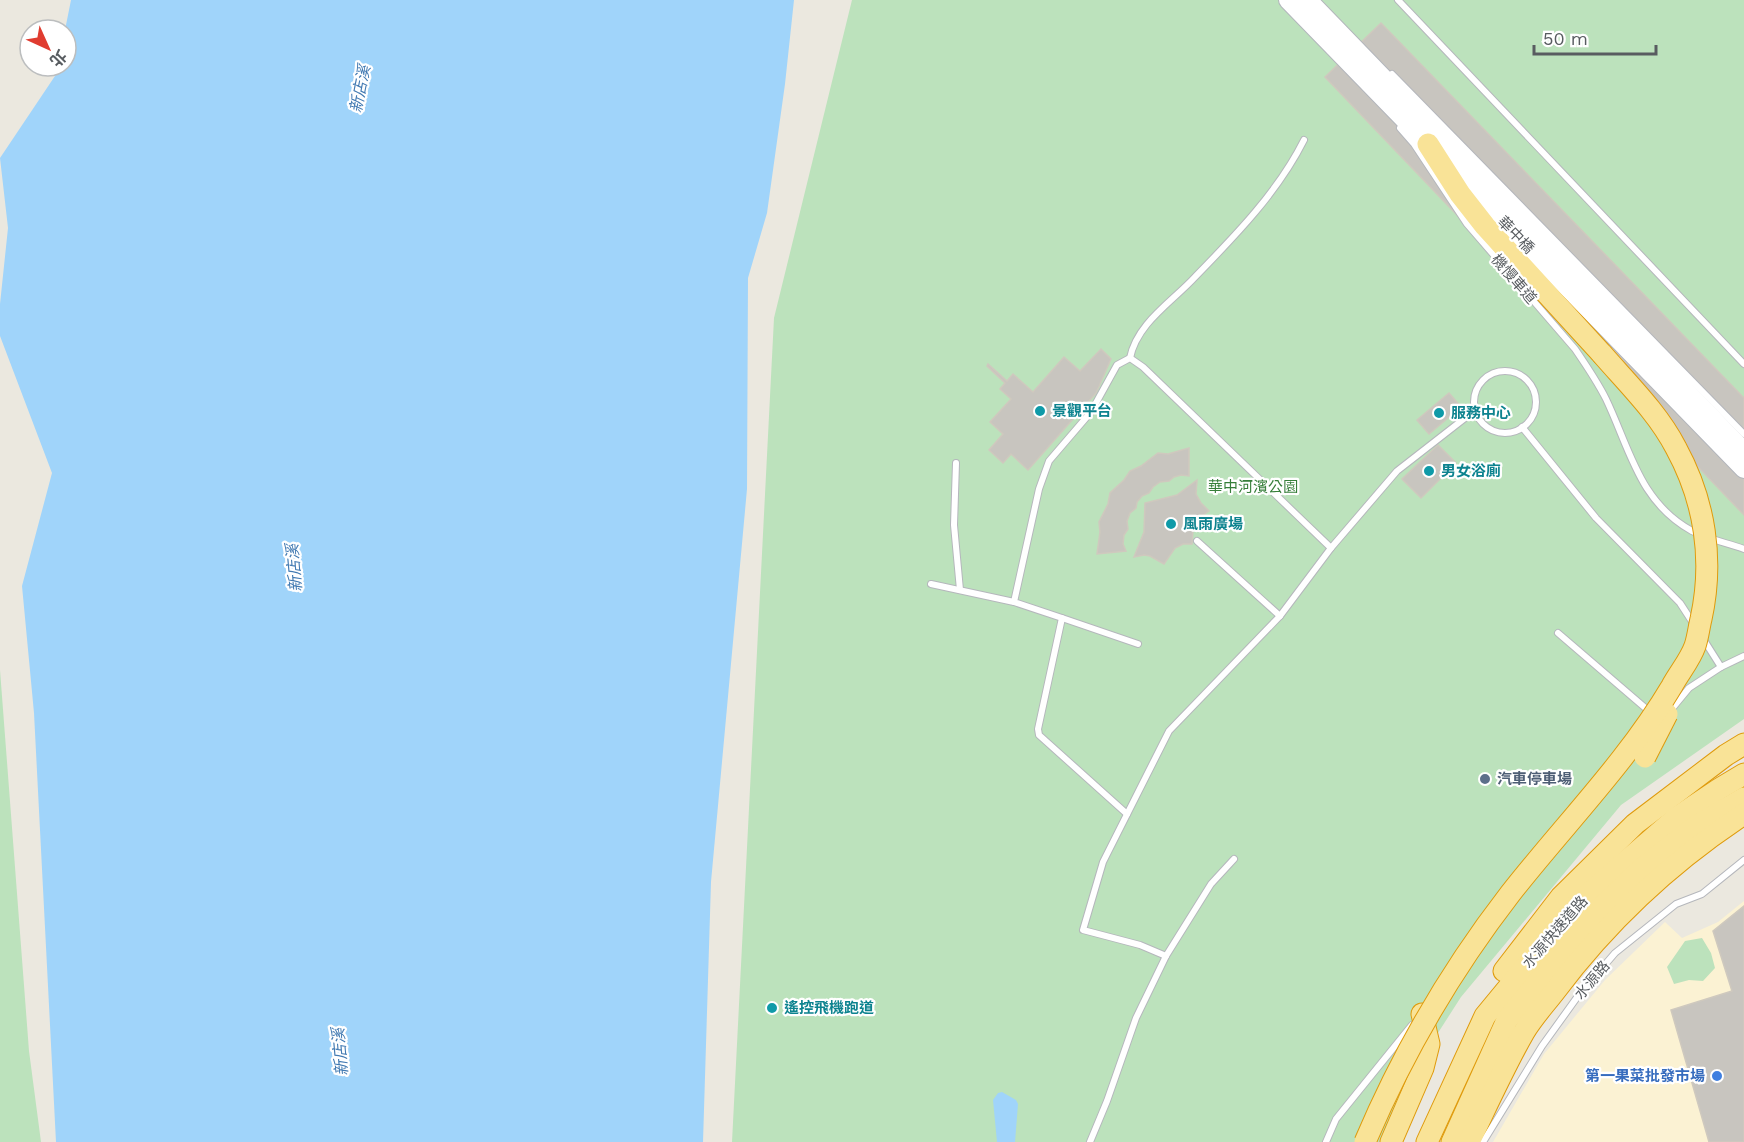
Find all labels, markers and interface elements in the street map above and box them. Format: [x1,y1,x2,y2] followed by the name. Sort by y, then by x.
[18,18,78,78] north arrow
[1534,18,1656,56] scale bar
[1543,28,1588,49] text: 50 m
[46,46,71,71] text: 北
[346,62,374,114] water label: 新店溪
[1494,213,1538,257] street label: 華中橋
[1488,250,1540,308] street label: 機慢車道
[1052,402,1112,420] place label: 景觀平台
[1033,404,1047,418] marker: 景觀平台
[1451,404,1511,422] place label: 服務中心
[1432,406,1446,420] marker: 服務中心
[1441,462,1501,480] place label: 男女浴廁
[1422,464,1436,478] marker: 男女浴廁
[1208,478,1298,496] park label: 華中河濱公園
[1183,515,1243,533] place label: 風雨廣場
[1164,517,1178,531] marker: 風雨廣場
[282,541,306,593] water label: 新店溪
[1497,770,1572,788] place label: 汽車停車場
[1478,772,1492,786] marker: 汽車停車場
[1519,892,1591,972] street label: 水源快速道路
[1571,957,1613,1003] street label: 水源路
[784,999,874,1017] place label: 遙控飛機跑道
[765,1001,779,1015] marker: 遙控飛機跑道
[328,1025,352,1077] water label: 新店溪
[1585,1067,1705,1085] place label: 第一果菜批發市場
[1710,1069,1724,1083] marker: 第一果菜批發市場

